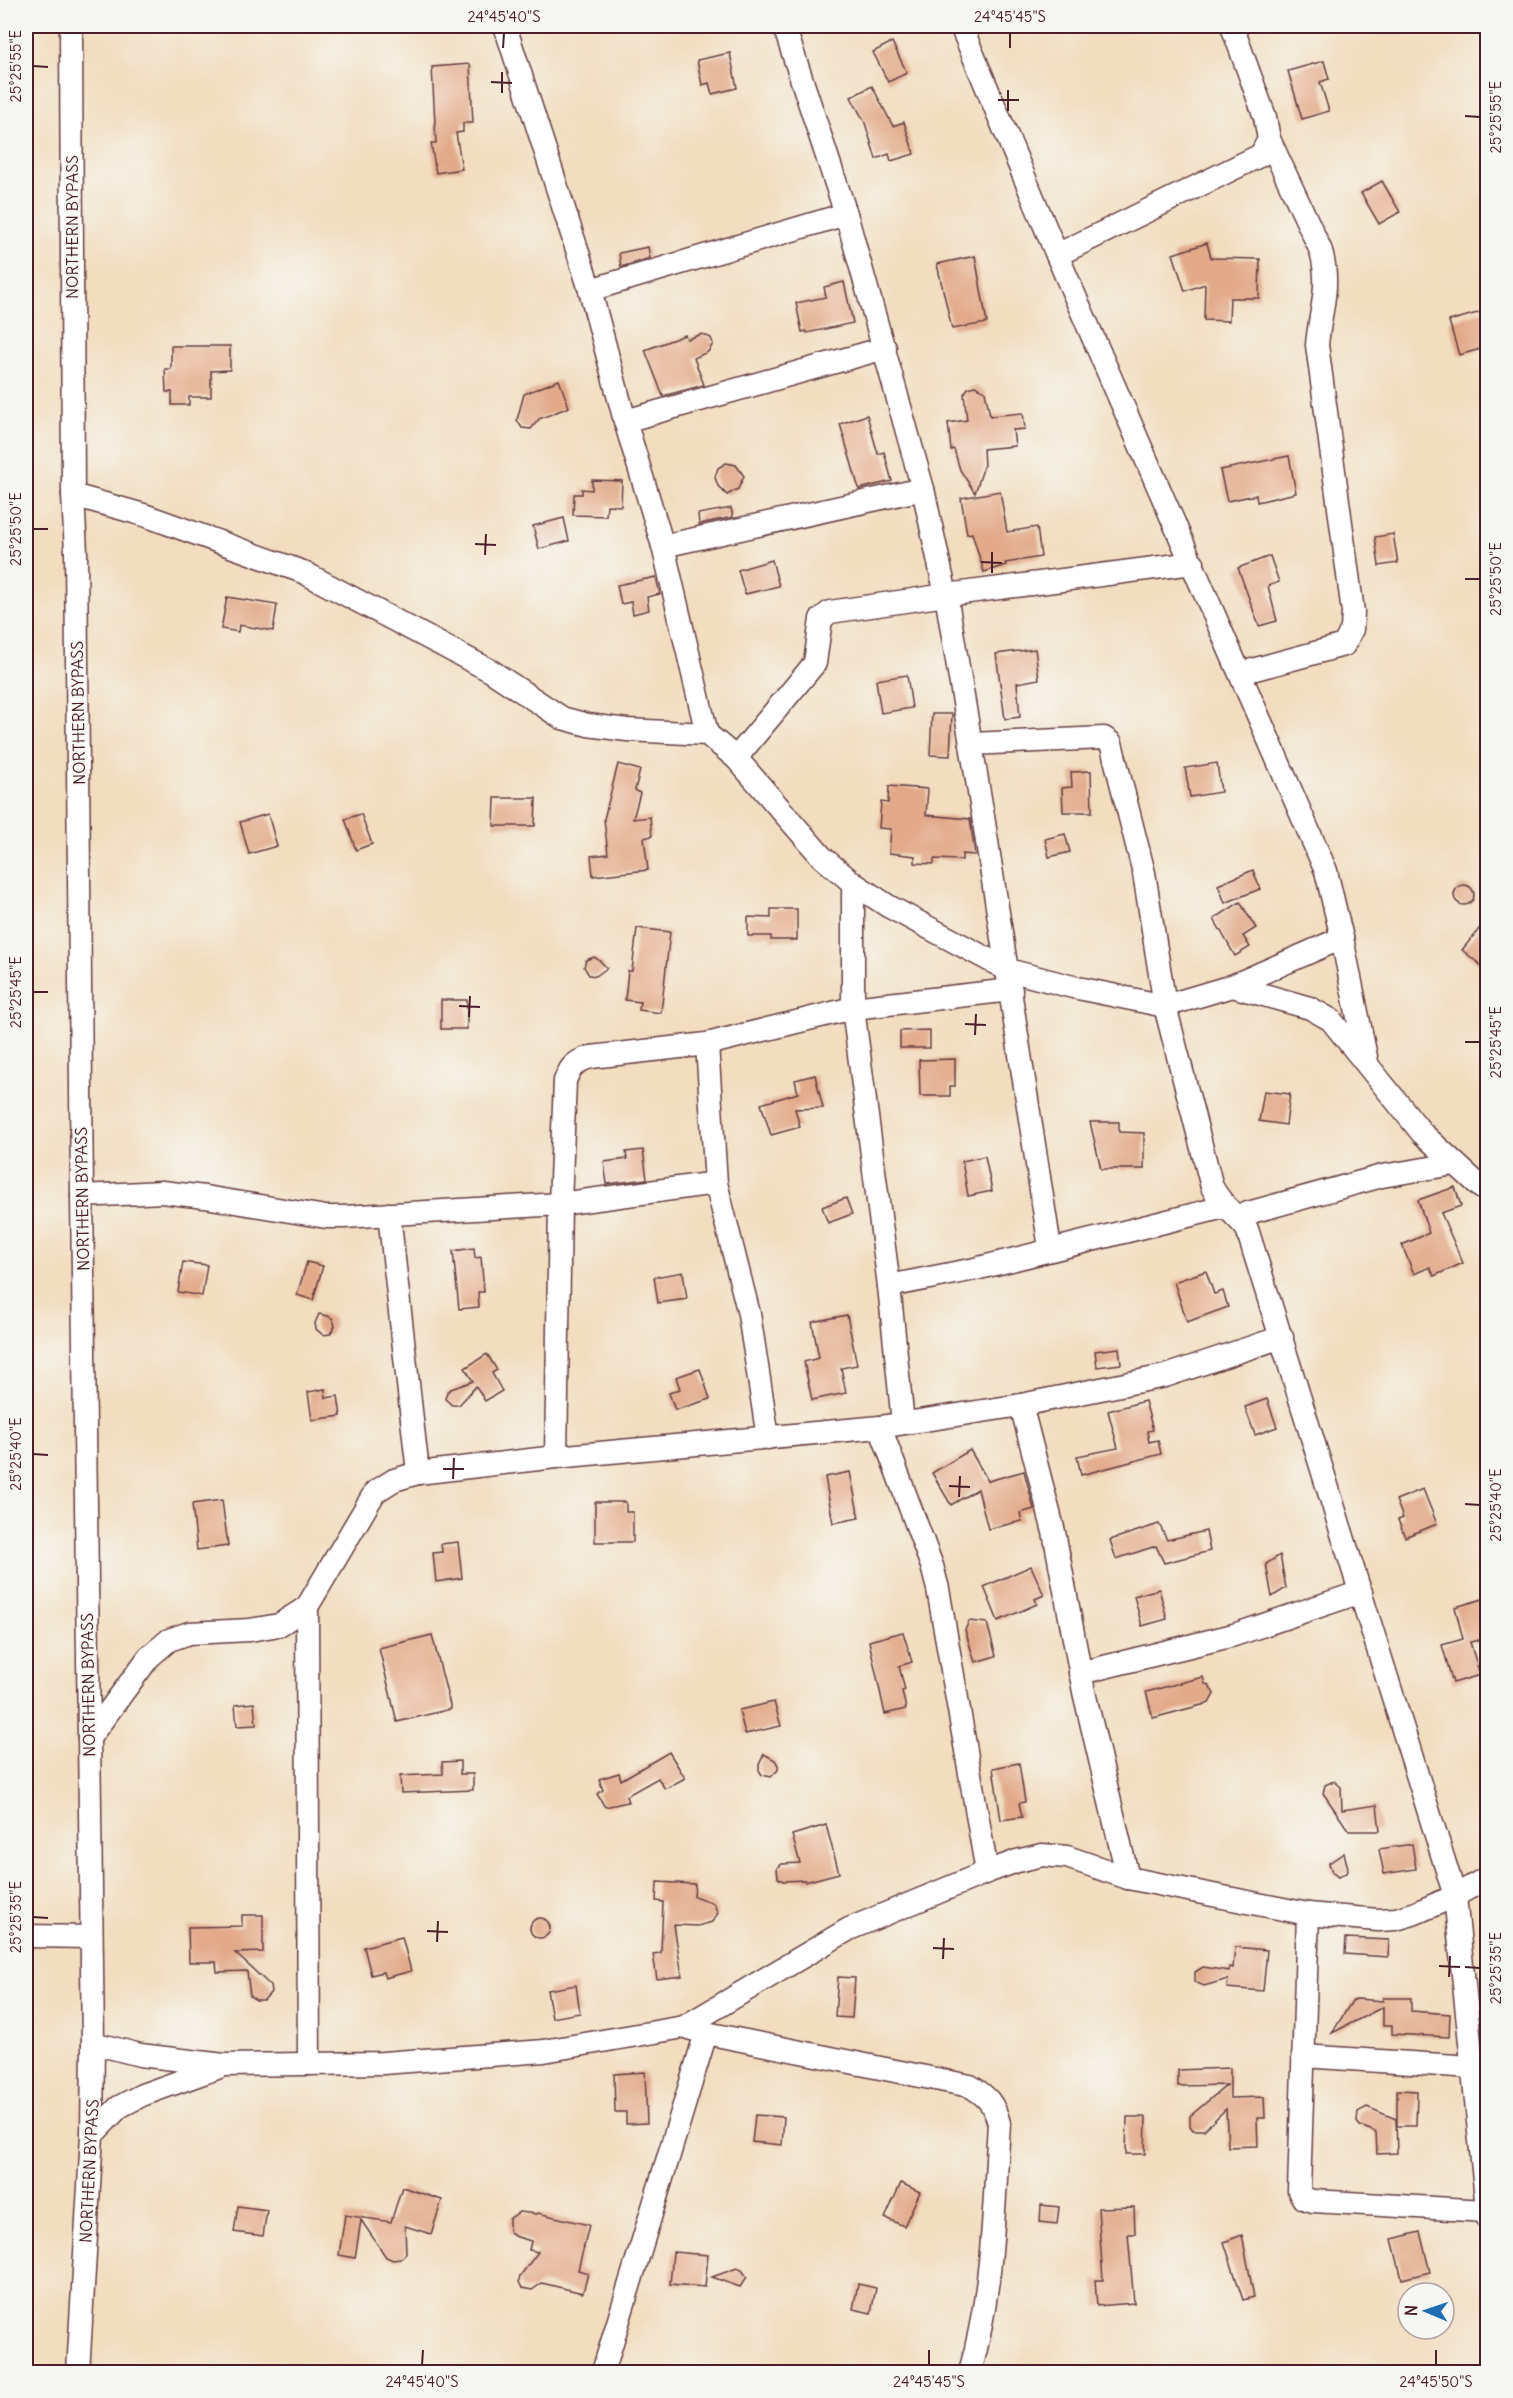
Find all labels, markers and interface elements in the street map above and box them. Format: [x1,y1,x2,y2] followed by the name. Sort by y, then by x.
[467,7,541,26] text: 24°45'40"S
[974,7,1046,26] text: 24°45'45"S
[6,29,25,102] text: 25°25'55"E
[1486,80,1505,153] text: 25°25'55"E
[62,155,82,299] street label: NORTHERN BYPASS
[6,492,25,566] text: 25°25'50"E
[1486,542,1505,616] text: 25°25'50"E
[67,641,89,785] street label: NORTHERN BYPASS
[6,956,25,1028] text: 25°25'45"E
[1486,1006,1505,1078] text: 25°25'45"E
[71,1127,93,1271] street label: NORTHERN BYPASS
[6,1417,25,1491] text: 25°25'40"E
[1486,1468,1505,1542] text: 25°25'40"E
[77,1613,99,1757] street label: NORTHERN BYPASS
[6,1881,25,1953] text: 25°25'35"E
[1486,1932,1505,2004] text: 25°25'35"E
[75,2099,103,2243] street label: NORTHERN BYPASS
[1396,2281,1456,2341] north arrow
[1401,2305,1421,2316] text: N
[385,2372,459,2391] text: 24°45'40"S
[893,2372,965,2391] text: 24°45'45"S
[1399,2372,1473,2391] text: 24°45'50"S

